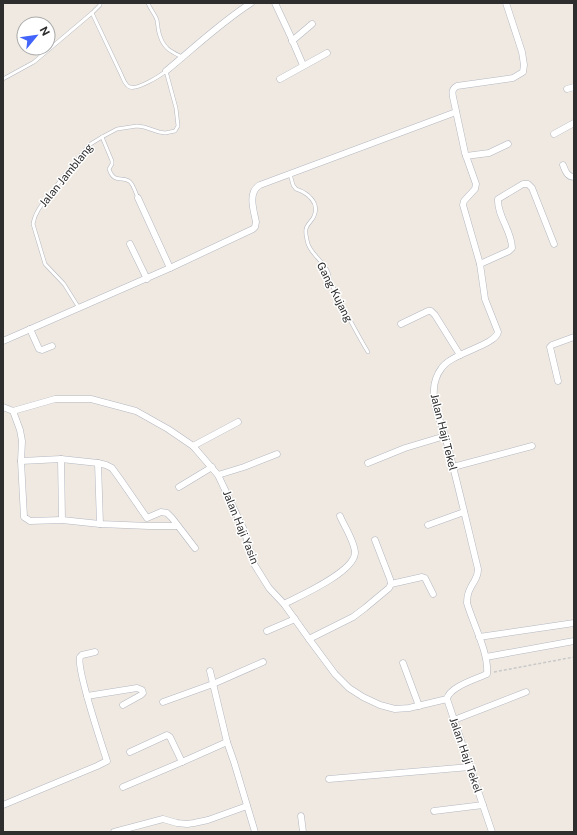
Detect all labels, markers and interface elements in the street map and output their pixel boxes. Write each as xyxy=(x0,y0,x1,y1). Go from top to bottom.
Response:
north arrow xyxy=(16,16,56,56)
text: N xyxy=(37,24,52,38)
street label: Jalan Jamblang xyxy=(37,141,95,209)
street label: Gang Kujang xyxy=(315,260,355,324)
street label: Jalan Haji Tekel xyxy=(429,392,459,472)
street label: Jalan Haji Yasin xyxy=(221,488,261,566)
street label: Jalan Haji Tekel xyxy=(447,716,485,794)

